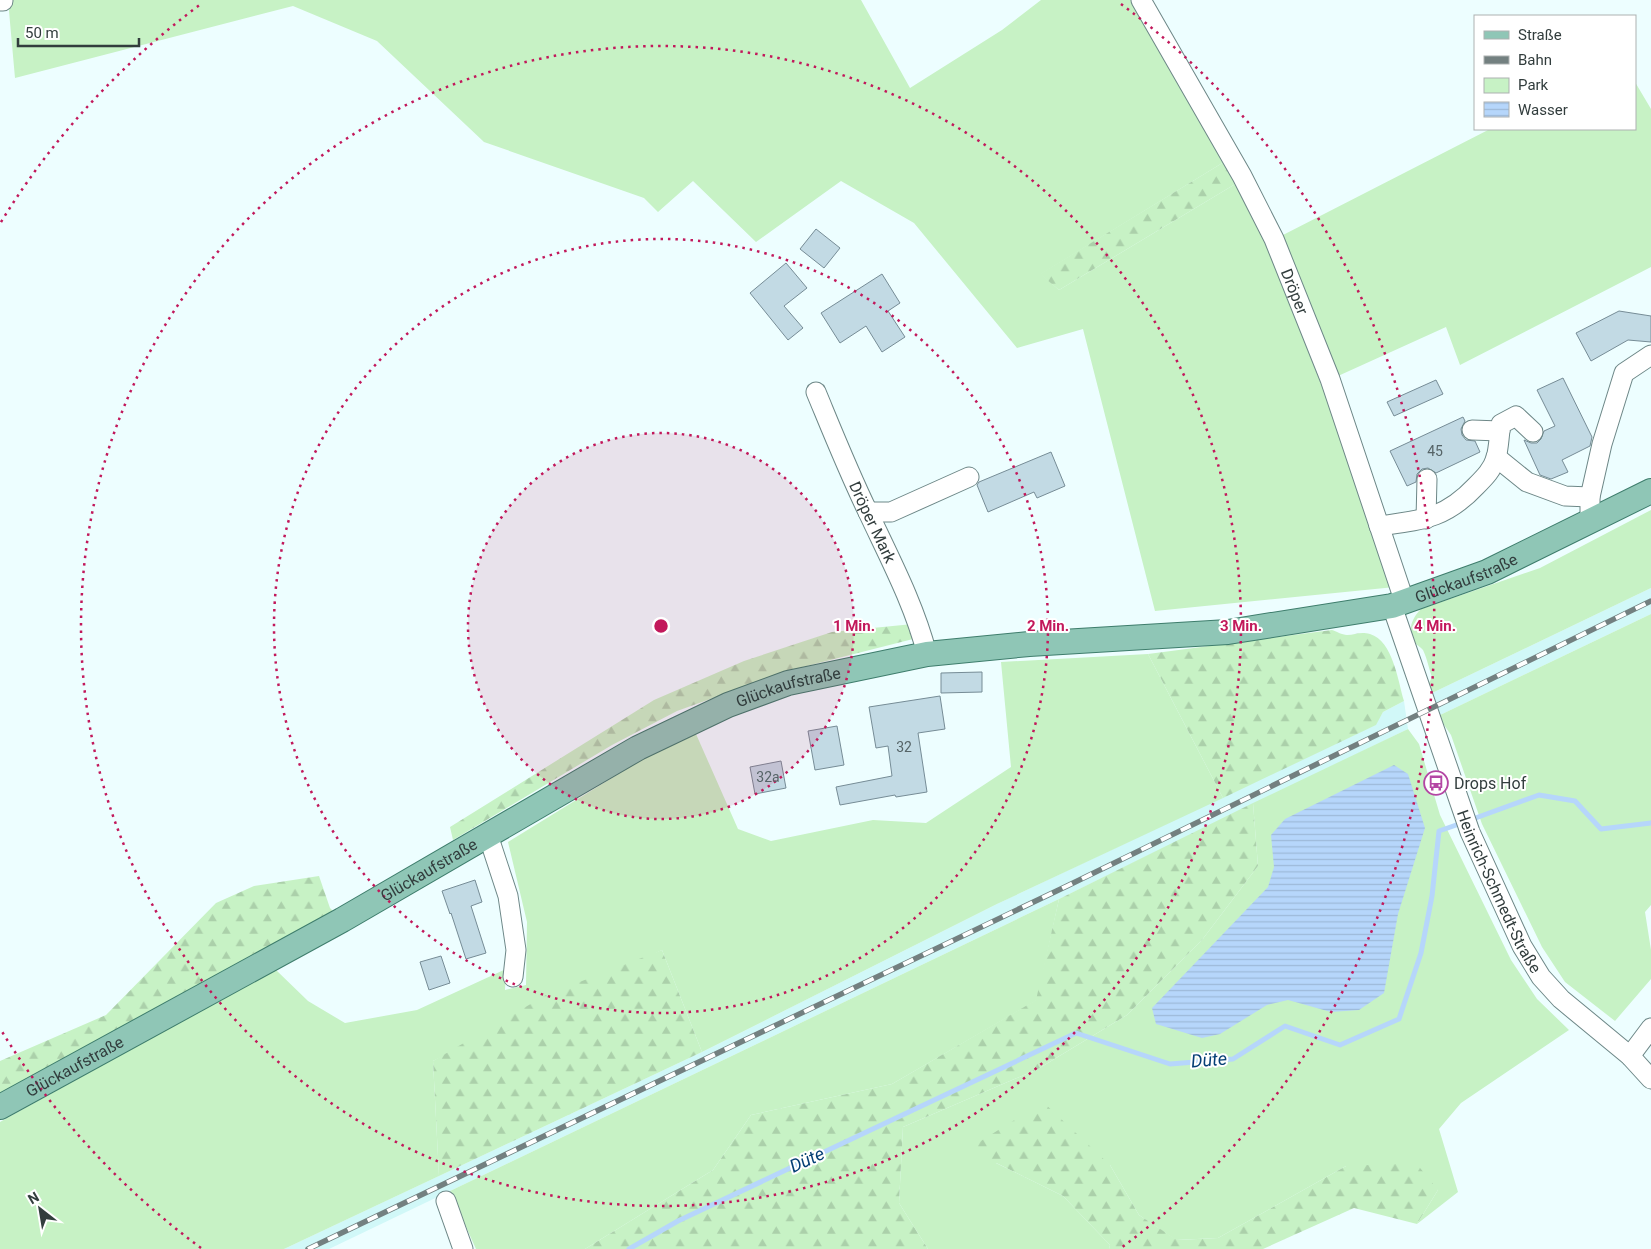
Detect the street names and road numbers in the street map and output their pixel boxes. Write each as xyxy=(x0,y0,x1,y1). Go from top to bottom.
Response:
street label: Dröper xyxy=(1277,266,1312,318)
street label: Dröper Mark xyxy=(845,479,900,567)
street label: Glückaufstraße xyxy=(1413,549,1521,607)
street label: Glückaufstraße xyxy=(733,663,842,711)
street label: Heinrich-Schmedt-Straße xyxy=(1453,807,1545,976)
street label: Glückaufstraße xyxy=(377,835,481,906)
street label: Glückaufstraße xyxy=(23,1032,127,1101)

